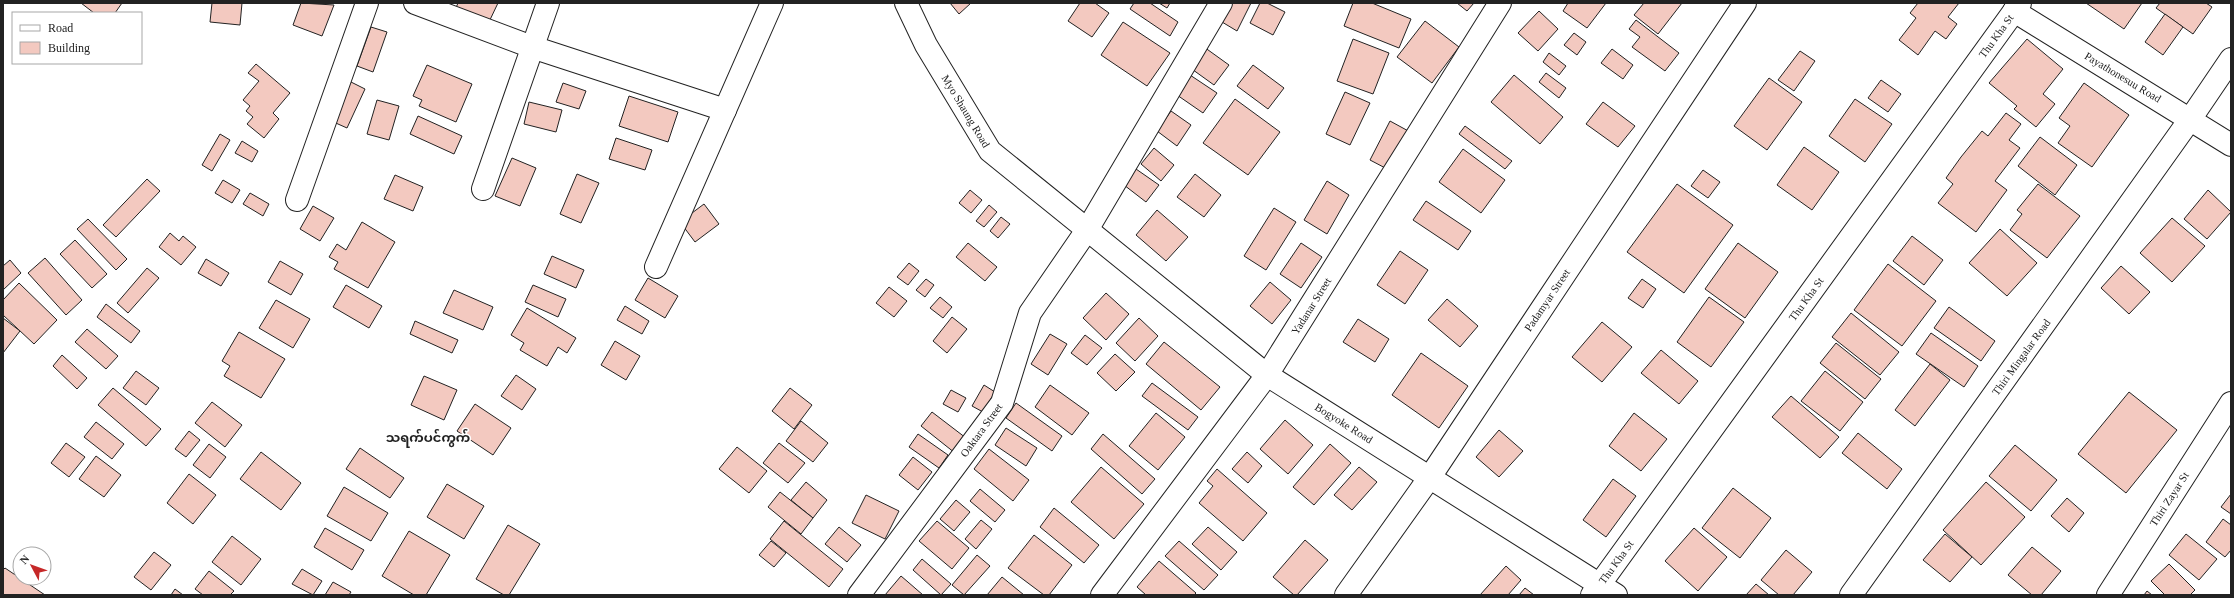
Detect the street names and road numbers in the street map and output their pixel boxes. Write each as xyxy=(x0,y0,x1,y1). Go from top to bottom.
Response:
street label: Thu Kha St xyxy=(1976,12,2016,60)
street label: Payathonesuu Road xyxy=(2083,49,2164,105)
street label: Myo Shaung Road xyxy=(940,73,993,150)
street label: Padamyar Street xyxy=(1522,267,1572,333)
street label: Yadanar Street xyxy=(1289,275,1333,337)
street label: Thu Kha St xyxy=(1786,275,1826,323)
street label: Thiri Mingalar Road xyxy=(1989,316,2053,397)
street label: Oaktara Street xyxy=(958,401,1004,459)
street label: Bogyoke Road xyxy=(1313,401,1375,446)
street label: Thiri Zayar St xyxy=(2147,470,2191,528)
street label: Thu Kha St xyxy=(1596,538,1636,586)

